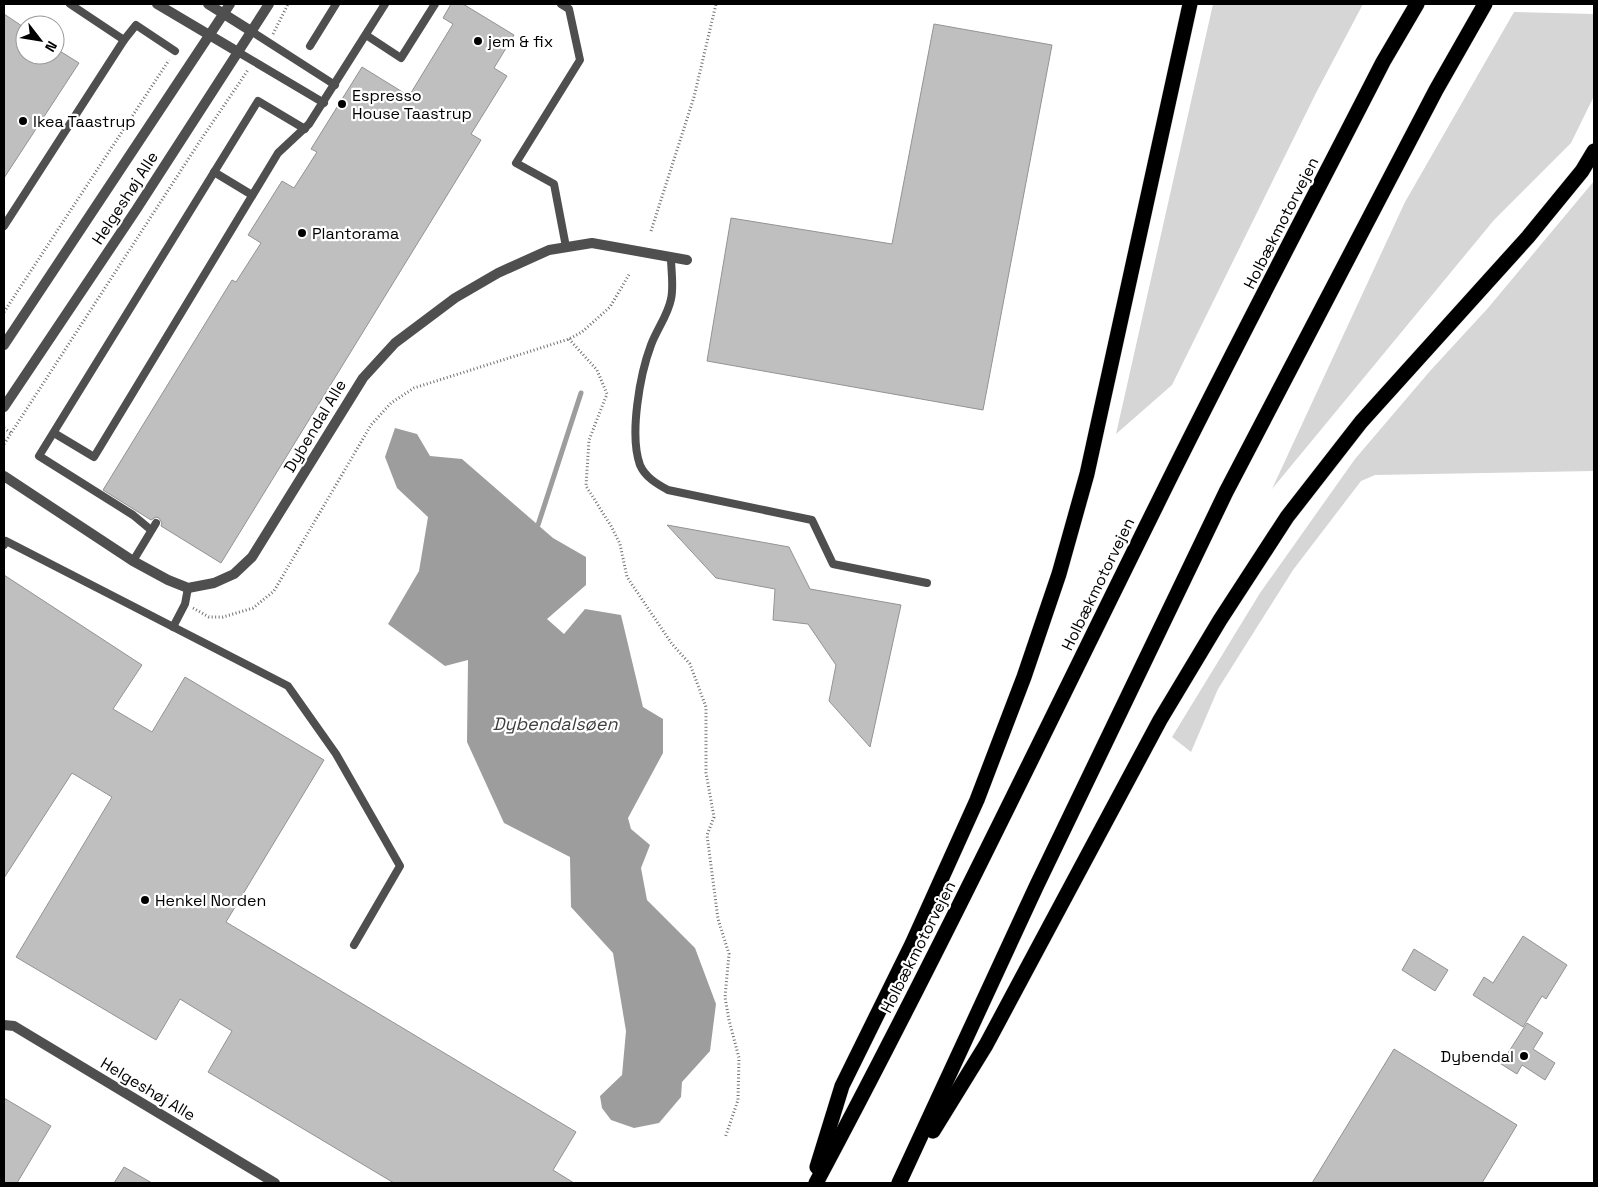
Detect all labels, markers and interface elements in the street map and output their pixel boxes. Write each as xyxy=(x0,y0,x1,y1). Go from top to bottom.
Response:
north arrow xyxy=(15,15,65,65)
place label: jem & fix xyxy=(487,31,553,52)
marker: jem & fix xyxy=(472,35,484,47)
text: N xyxy=(41,38,61,55)
place label: Espresso House Taastrup xyxy=(352,85,472,124)
marker: Espresso House Taastrup xyxy=(336,98,348,110)
place label: Ikea Taastrup xyxy=(33,111,136,132)
marker: Ikea Taastrup xyxy=(17,115,29,127)
street label: Helgeshøj Alle xyxy=(87,147,163,249)
street label: Holbækmotorvejen xyxy=(1239,153,1323,293)
place label: Plantorama xyxy=(312,223,399,244)
marker: Plantorama xyxy=(296,227,308,239)
street label: Dybendal Alle xyxy=(279,376,351,476)
street label: Holbækmotorvejen xyxy=(1057,514,1139,654)
water label: Dybendalsøen xyxy=(493,712,618,735)
street label: Holbækmotorvejen xyxy=(876,877,960,1017)
place label: Henkel Norden xyxy=(155,890,266,911)
marker: Henkel Norden xyxy=(139,894,151,906)
place label: Dybendal xyxy=(1441,1046,1514,1067)
marker: Dybendal xyxy=(1518,1050,1530,1062)
street label: Helgeshøj Alle xyxy=(97,1052,199,1126)

